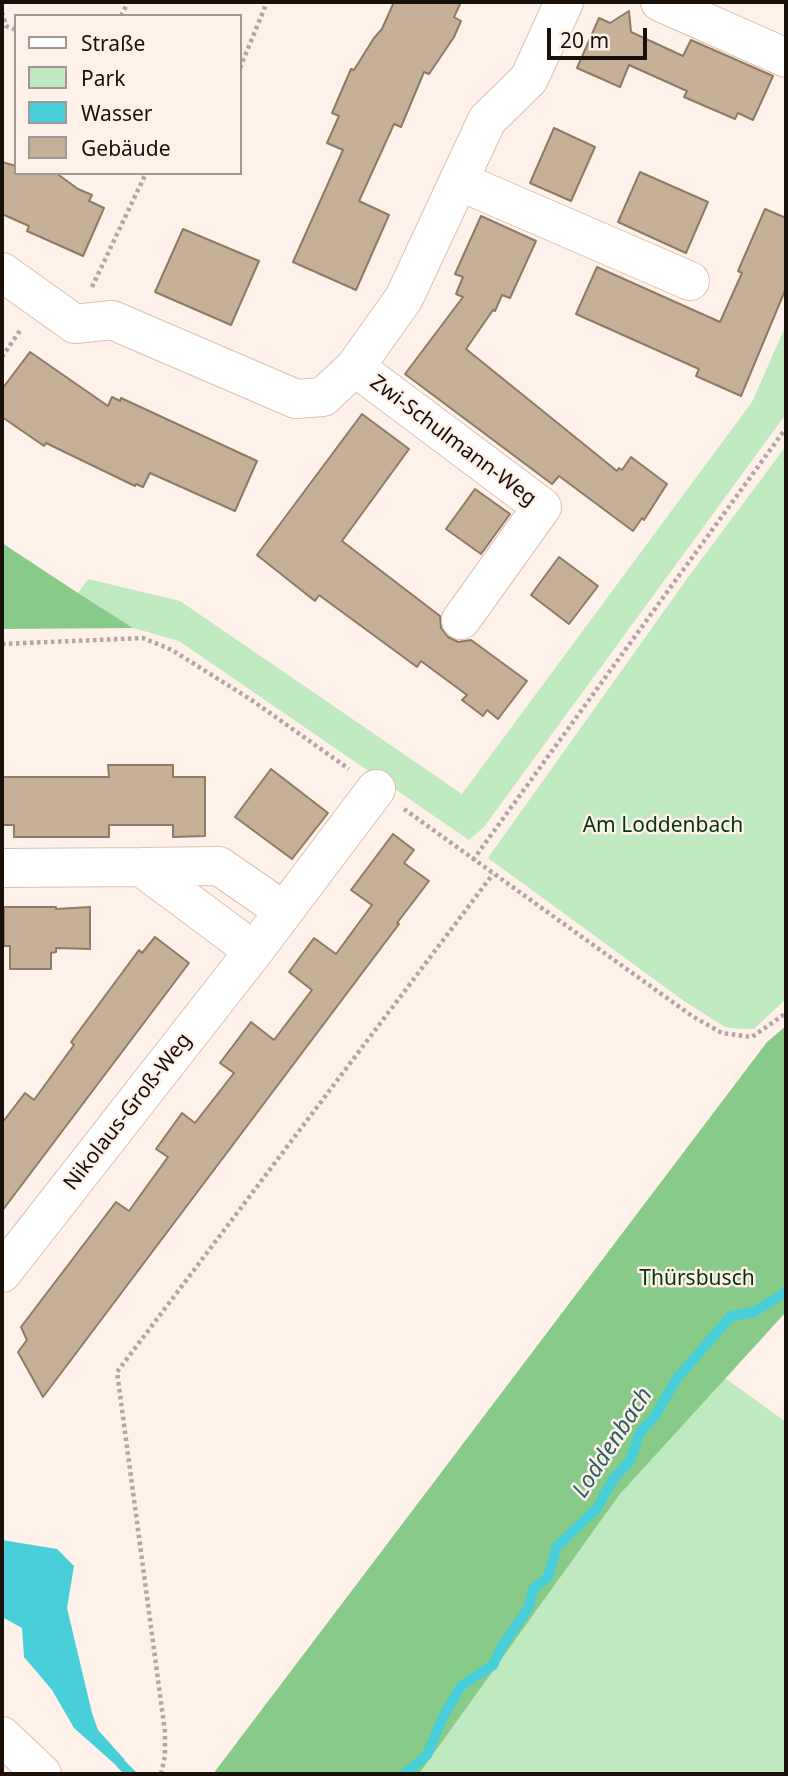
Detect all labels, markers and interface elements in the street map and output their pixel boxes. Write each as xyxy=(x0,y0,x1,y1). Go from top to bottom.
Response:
legend xyxy=(14,14,242,175)
scale bar xyxy=(550,14,650,58)
text: 20 m xyxy=(560,26,609,54)
text: Straße xyxy=(81,29,145,57)
text: Park xyxy=(81,64,125,92)
text: Wasser xyxy=(81,99,153,127)
text: Gebäude xyxy=(81,134,171,162)
street label: Zwi-Schulmann-Weg xyxy=(365,370,541,512)
park label: Am Loddenbach xyxy=(583,813,743,839)
street label: Nikolaus-Groß-Weg xyxy=(59,1028,197,1196)
park label: Thürsbusch xyxy=(639,1266,755,1292)
water label: Loddenbach xyxy=(567,1383,659,1503)

